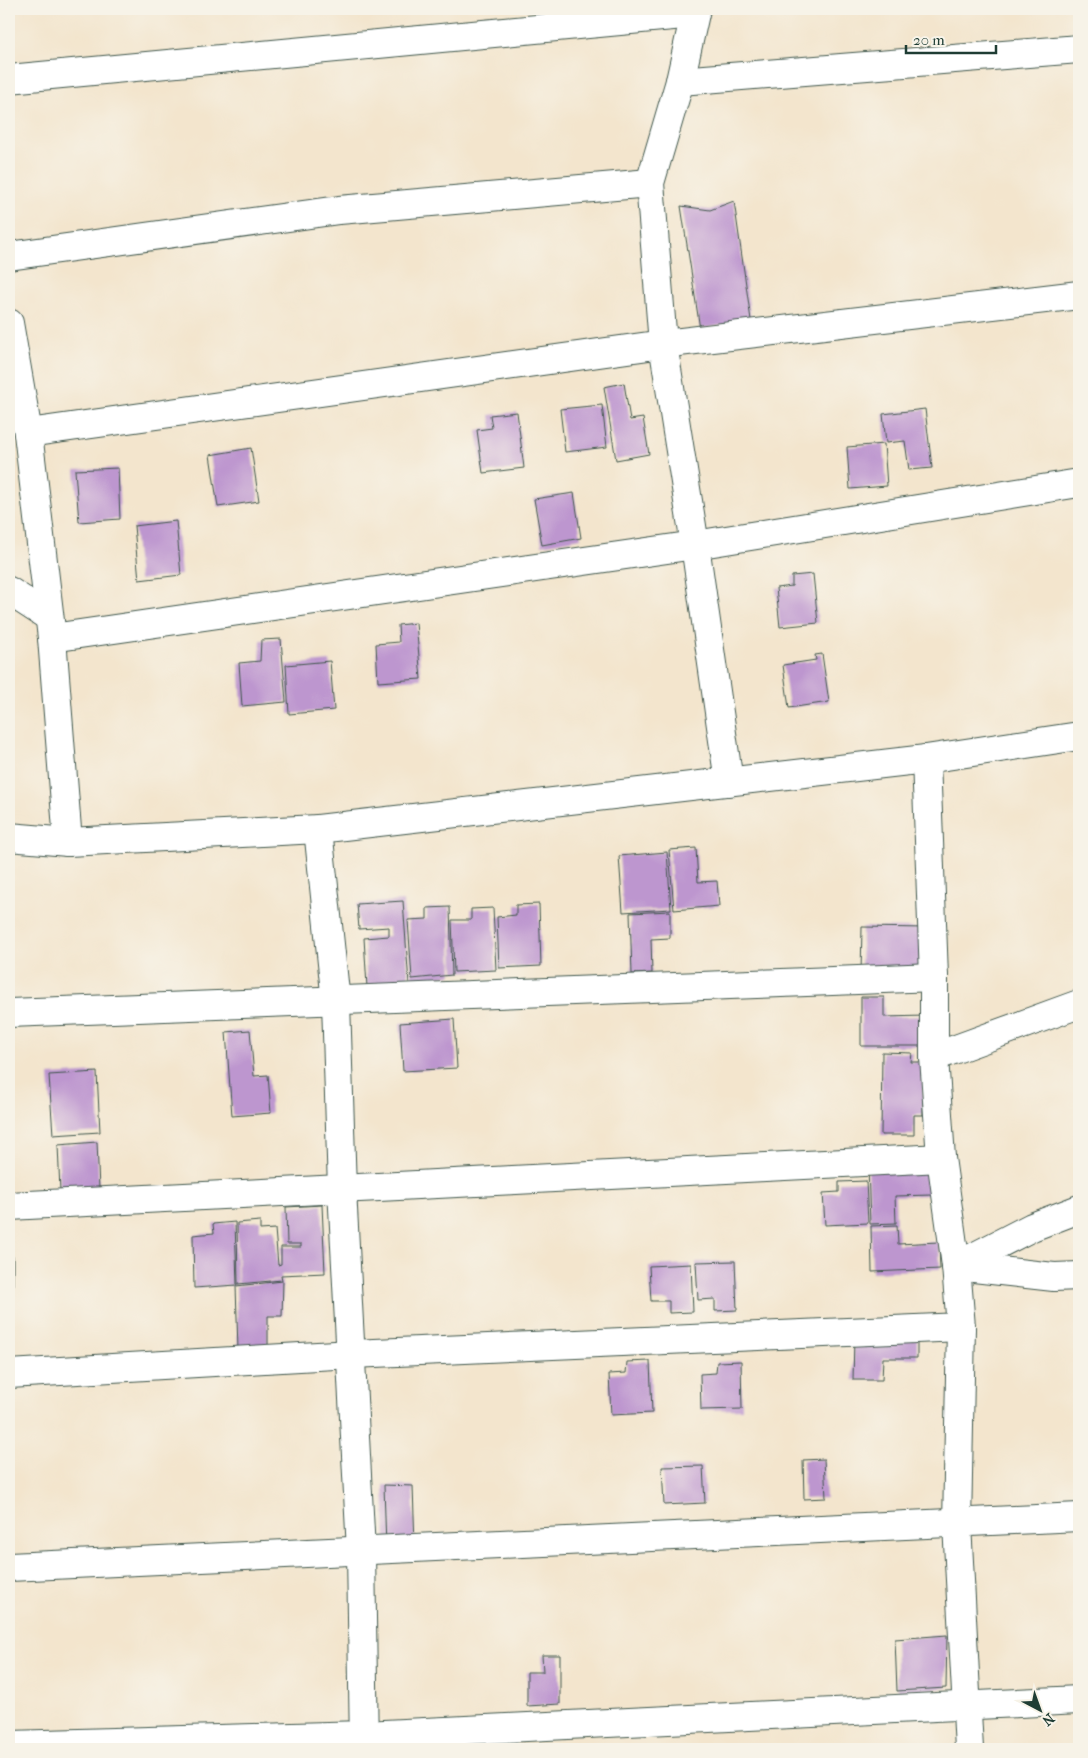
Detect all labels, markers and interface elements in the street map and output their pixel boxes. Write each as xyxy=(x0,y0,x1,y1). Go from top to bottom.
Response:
scale bar xyxy=(906,22,996,54)
text: 20 m xyxy=(913,31,945,49)
north arrow xyxy=(1016,1686,1066,1736)
text: N xyxy=(1038,1710,1058,1730)

